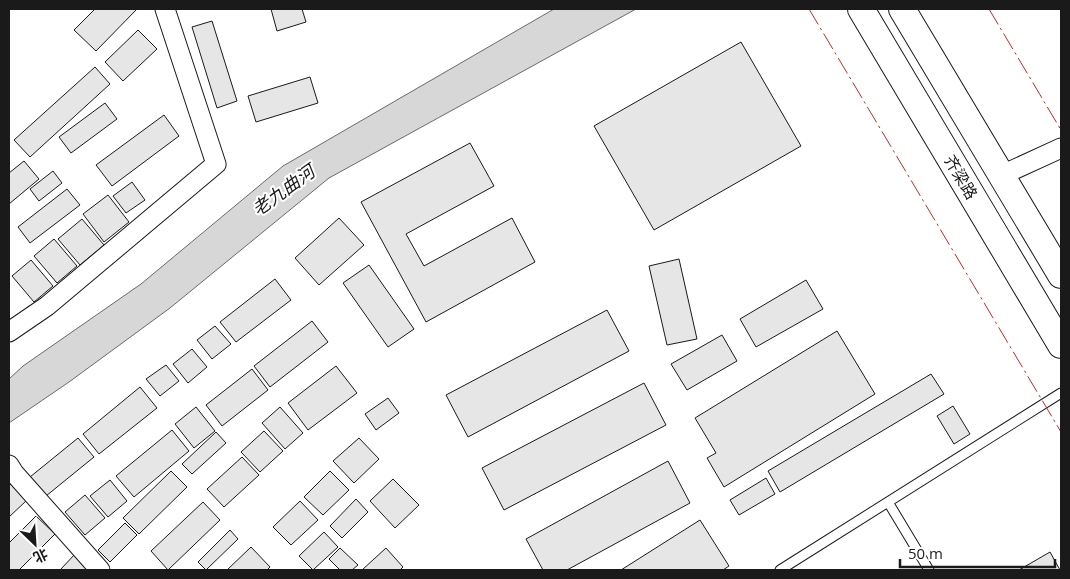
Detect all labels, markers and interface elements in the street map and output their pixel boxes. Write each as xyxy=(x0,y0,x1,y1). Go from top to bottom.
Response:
street label: 齐梁路 xyxy=(939,151,983,203)
water label: 老九曲河 xyxy=(247,157,322,221)
north arrow xyxy=(10,519,60,569)
scale bar xyxy=(900,536,1055,568)
text: 50 m xyxy=(908,543,943,563)
text: 北 xyxy=(30,545,51,568)

